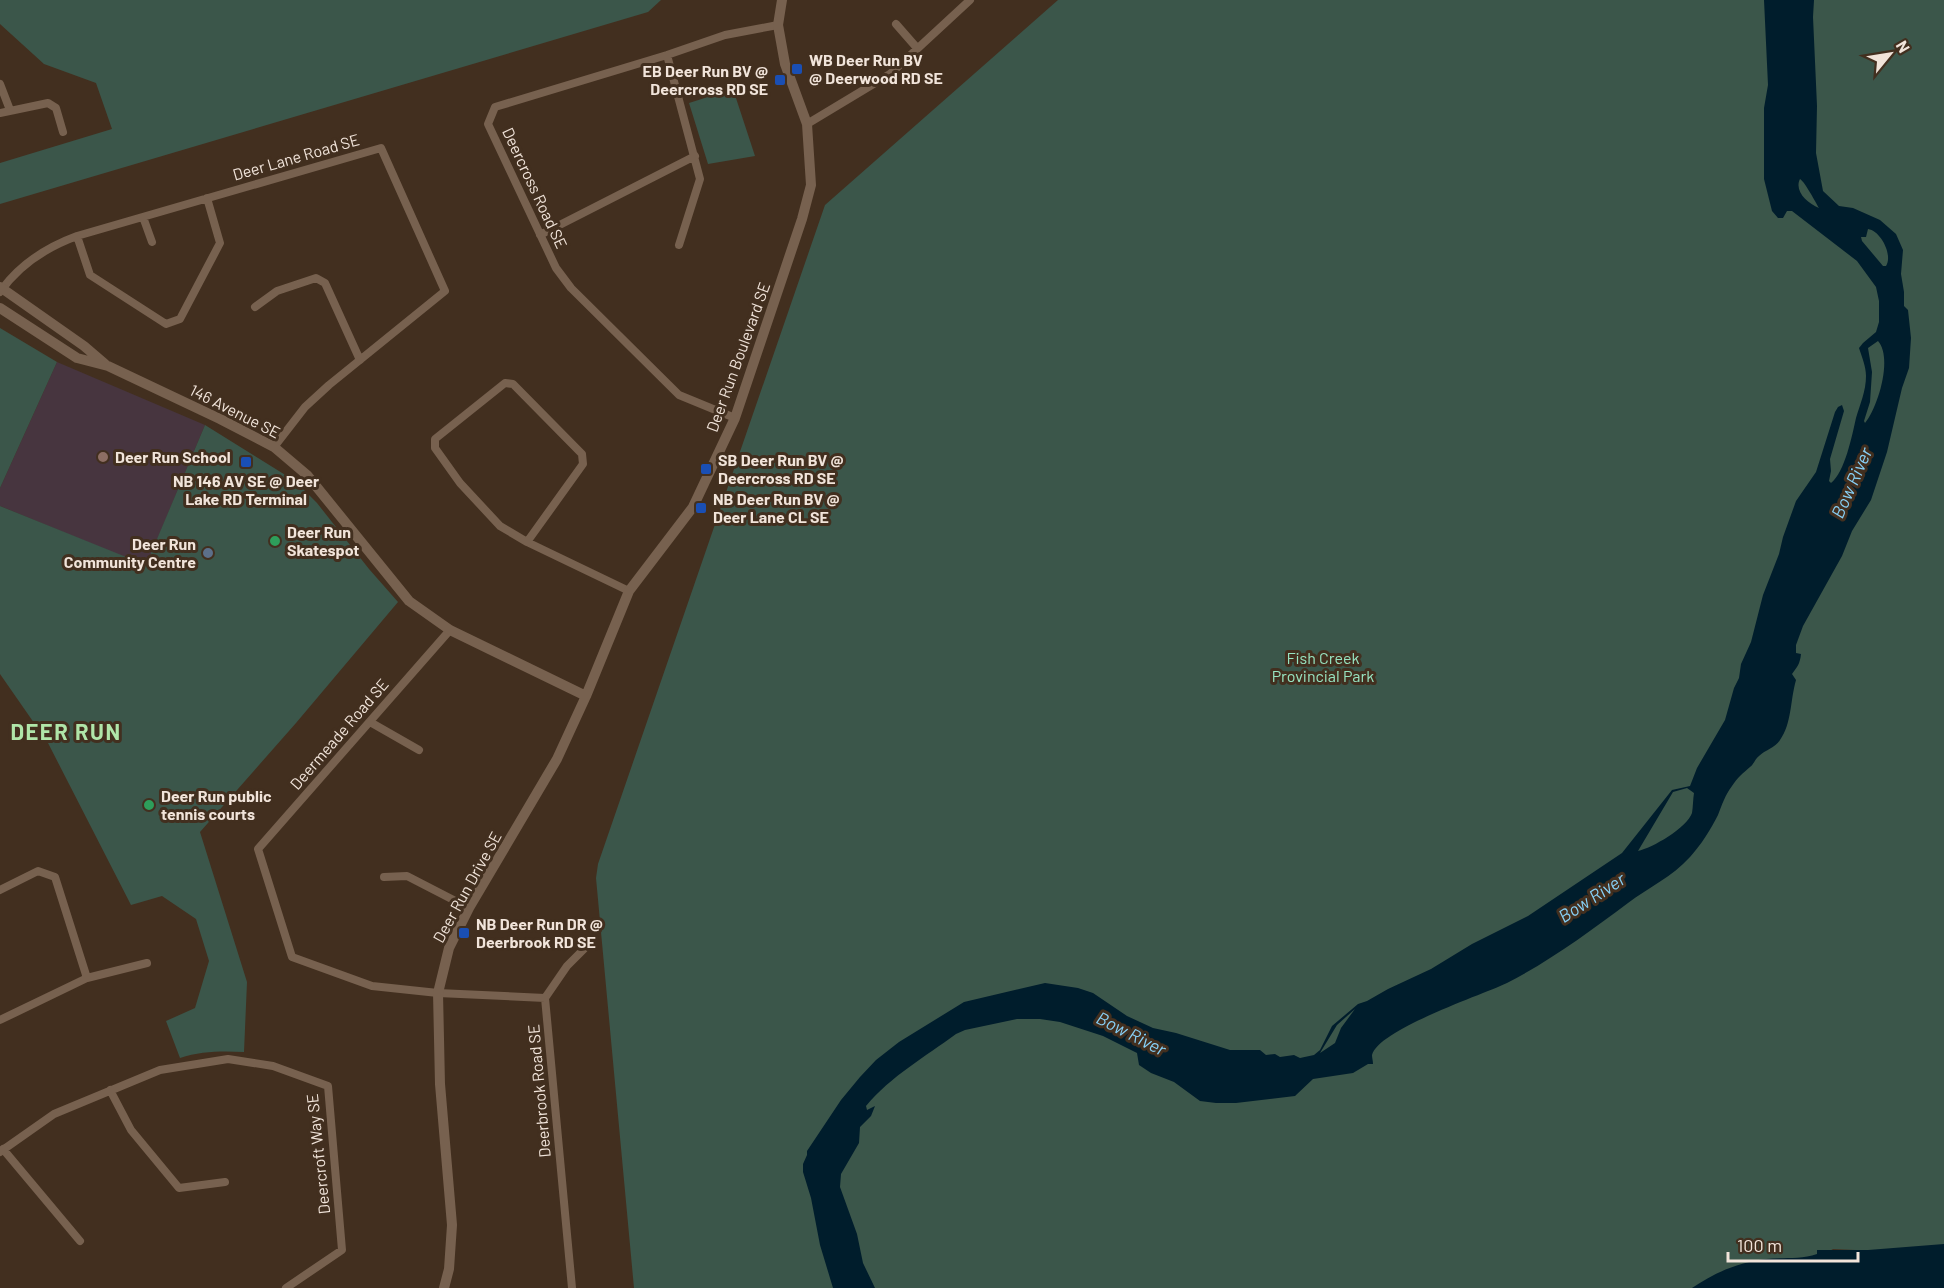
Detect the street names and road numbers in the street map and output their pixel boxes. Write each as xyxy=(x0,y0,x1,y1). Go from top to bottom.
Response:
street label: Deercross Road SE xyxy=(499,124,572,251)
street label: Deer Lane Road SE xyxy=(230,129,361,184)
street label: Deer Run Boulevard SE xyxy=(702,279,773,434)
street label: 146 Avenue SE xyxy=(187,380,284,441)
street label: Deermeade Road SE xyxy=(285,674,392,793)
street label: Deer Run Drive SE xyxy=(428,828,505,946)
street label: Deerbrook Road SE xyxy=(523,1024,554,1158)
street label: Deercroft Way SE xyxy=(302,1093,333,1215)

